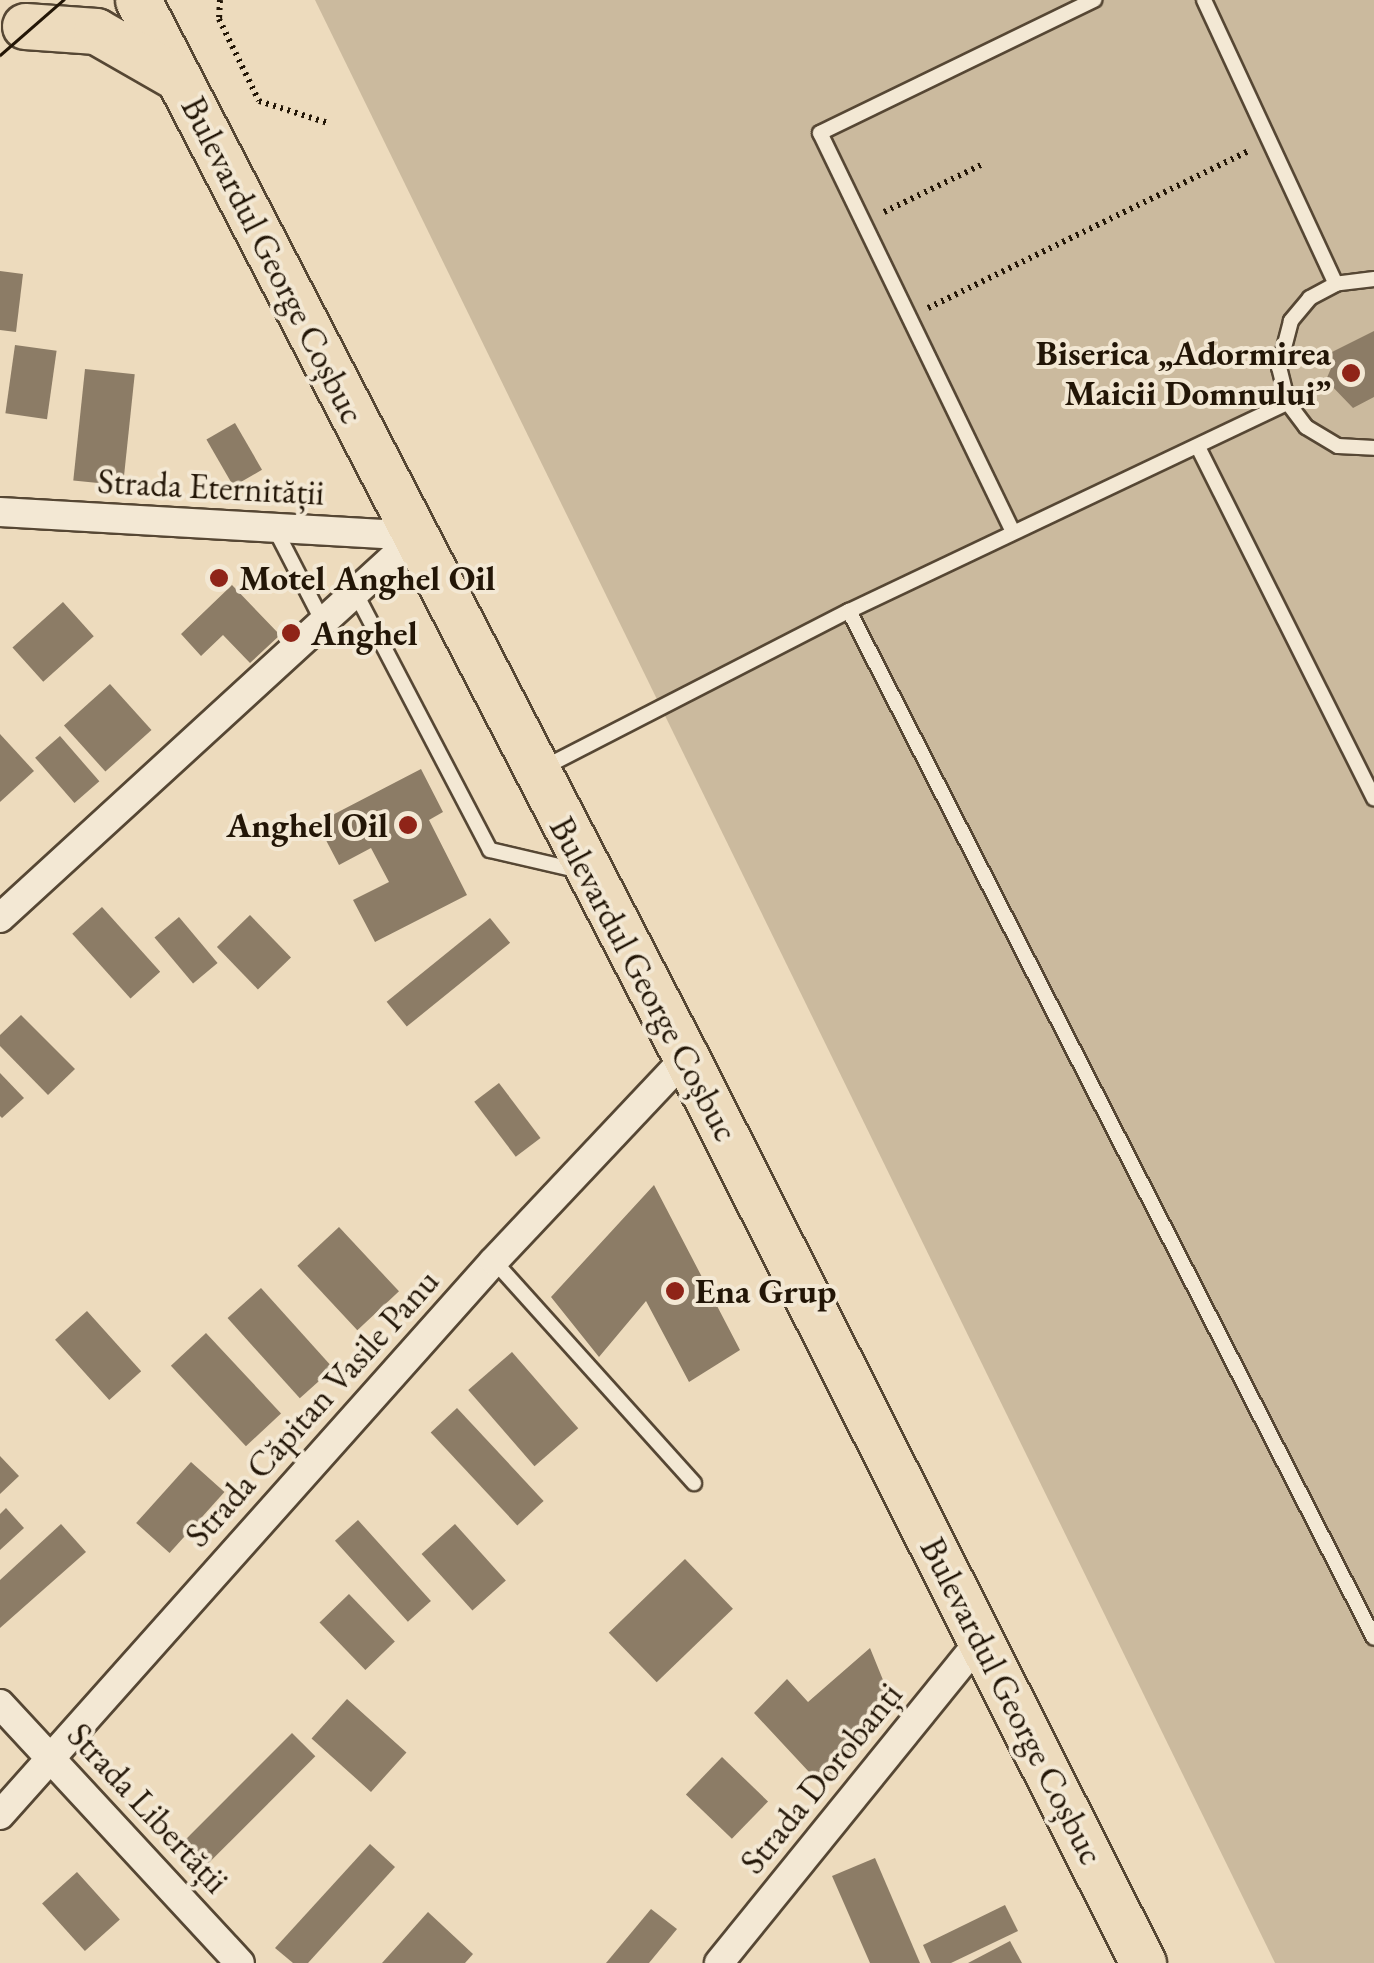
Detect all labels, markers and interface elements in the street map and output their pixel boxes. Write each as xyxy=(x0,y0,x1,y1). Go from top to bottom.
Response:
street label: Bulevardul George Coșbuc xyxy=(172,90,374,430)
place label: Biserica „Adormirea Maicii Domnului” xyxy=(1036,332,1331,414)
marker: Biserica „Adormirea Maicii Domnului” xyxy=(1340,362,1362,384)
street label: Strada Eternității xyxy=(96,460,326,514)
place label: Motel Anghel Oil xyxy=(239,557,496,599)
marker: Motel Anghel Oil xyxy=(208,567,230,589)
place label: Anghel xyxy=(311,612,418,654)
marker: Anghel xyxy=(280,622,302,644)
place label: Anghel Oil xyxy=(226,804,388,846)
street label: Bulevardul George Coșbuc xyxy=(541,810,747,1148)
marker: Anghel Oil xyxy=(397,814,419,836)
street label: Strada Căpitan Vasile Panu xyxy=(176,1261,448,1555)
place label: Ena Grup xyxy=(695,1270,836,1312)
marker: Ena Grup xyxy=(664,1280,686,1302)
street label: Bulevardul George Coșbuc xyxy=(911,1531,1113,1871)
street label: Strada Dorobanți xyxy=(731,1674,911,1882)
street label: Strada Libertății xyxy=(59,1714,237,1902)

